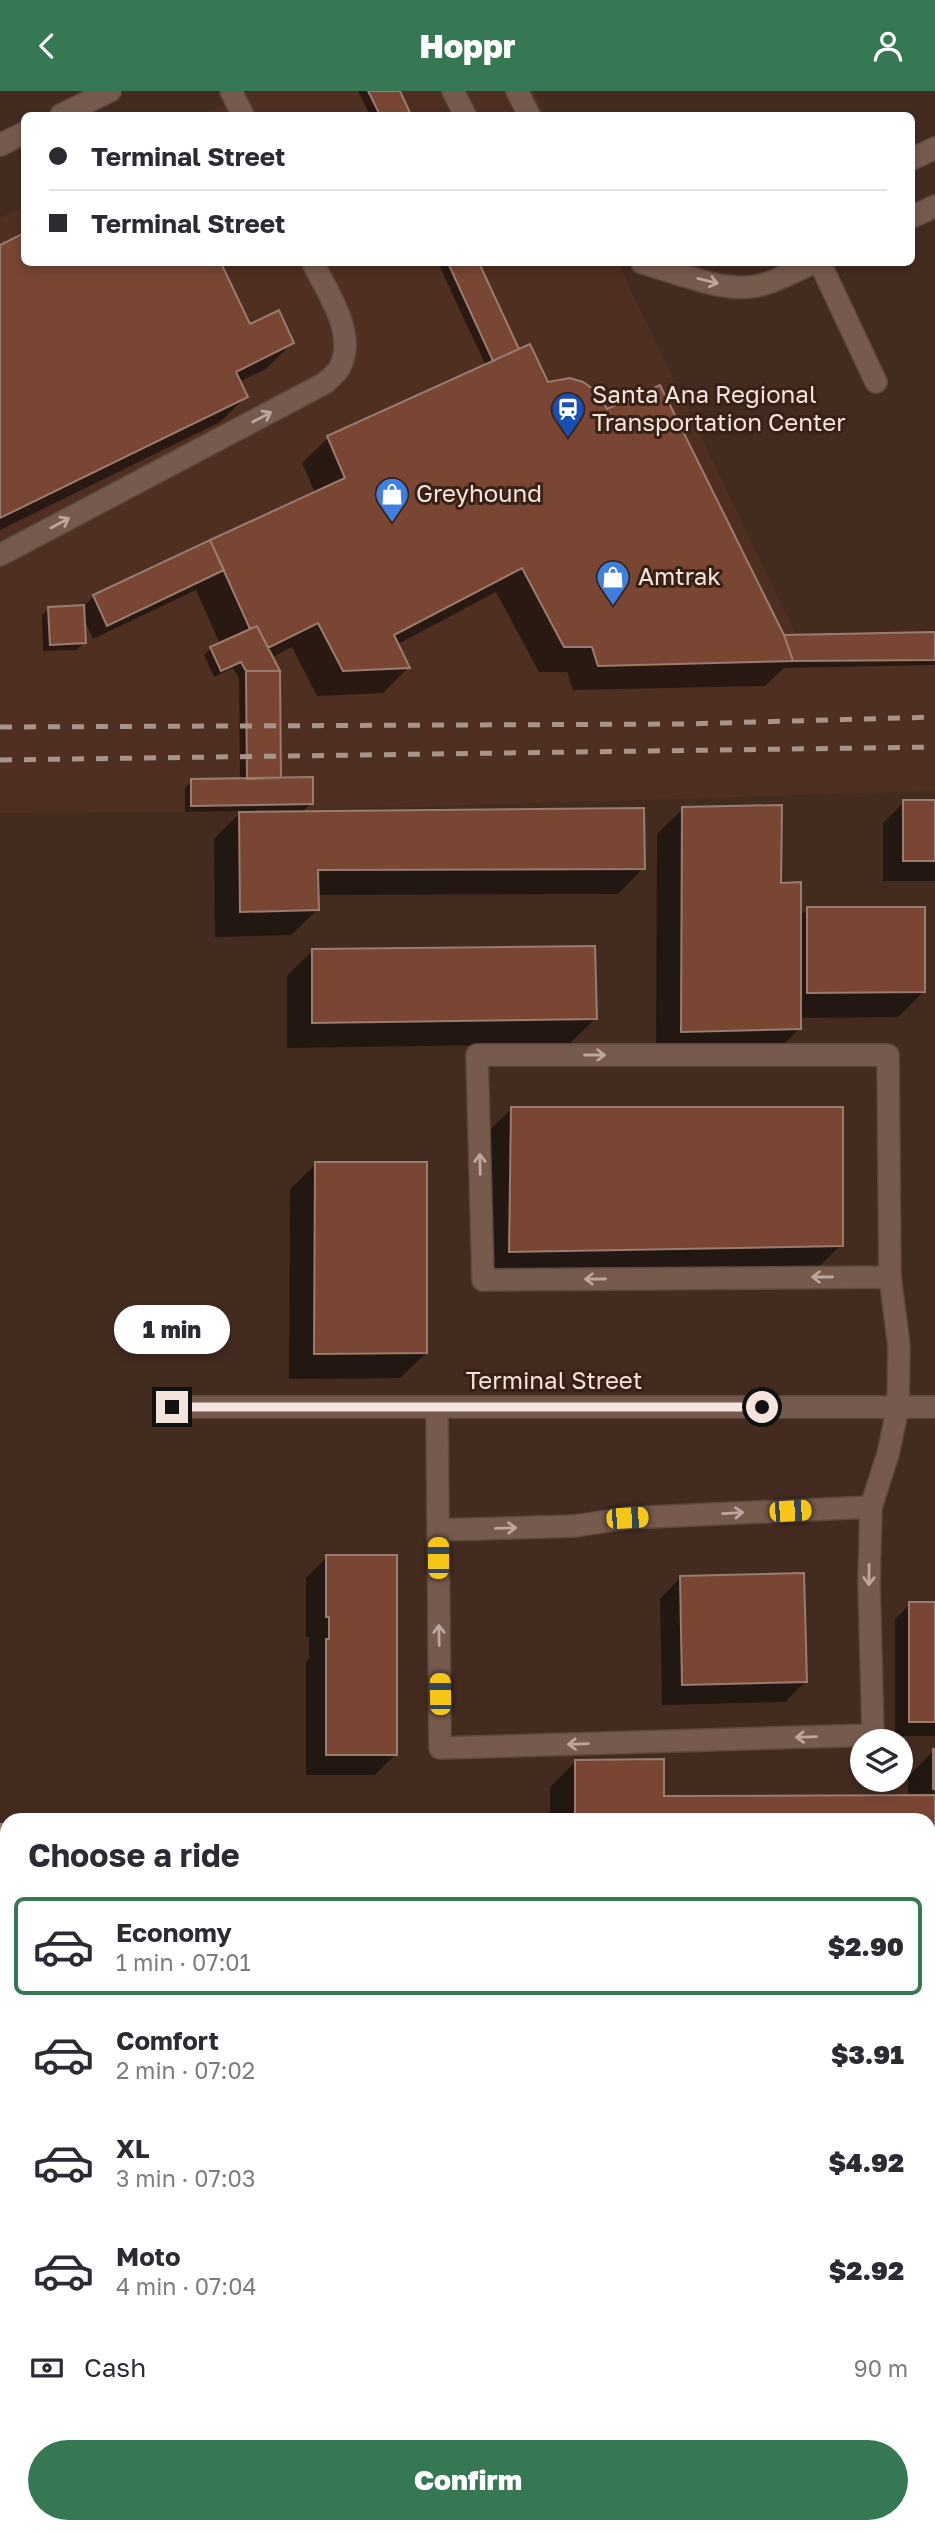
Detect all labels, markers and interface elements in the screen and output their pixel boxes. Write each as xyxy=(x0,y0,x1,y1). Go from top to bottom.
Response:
icon: back xyxy=(28,27,66,65)
text: Hoppr xyxy=(419,27,516,65)
icon: person xyxy=(869,27,907,65)
text: Terminal Street xyxy=(91,141,285,172)
text: Terminal Street xyxy=(91,208,285,239)
one-way arrow xyxy=(696,275,719,288)
place label: Santa Ana Regional Transportation Center xyxy=(592,379,846,436)
station icon: Santa Ana Regional Transportation Center xyxy=(549,390,587,439)
one-way arrow xyxy=(251,410,271,424)
shop icon: Greyhound xyxy=(373,475,411,524)
place label: Greyhound xyxy=(416,478,542,507)
one-way arrow xyxy=(50,516,70,530)
shop icon: Amtrak xyxy=(594,558,632,607)
place label: Amtrak xyxy=(638,561,721,590)
one-way arrow xyxy=(583,1048,606,1062)
one-way arrow xyxy=(473,1153,487,1176)
one-way arrow xyxy=(811,1270,834,1284)
one-way arrow xyxy=(583,1272,606,1286)
callout: 1 min xyxy=(114,1305,230,1355)
text: 1 min xyxy=(143,1315,201,1343)
street label: Terminal Street xyxy=(466,1365,642,1394)
route end xyxy=(156,1391,188,1423)
route start xyxy=(746,1391,778,1423)
car xyxy=(769,1499,812,1523)
car xyxy=(606,1506,649,1530)
one-way arrow xyxy=(721,1507,744,1520)
one-way arrow xyxy=(494,1522,517,1535)
car xyxy=(428,1537,449,1579)
one-way arrow xyxy=(862,1563,876,1586)
one-way arrow xyxy=(432,1623,446,1646)
car xyxy=(430,1673,451,1715)
map controls xyxy=(850,1729,913,1792)
button: layers xyxy=(850,1729,913,1792)
one-way arrow xyxy=(794,1731,817,1744)
one-way arrow xyxy=(567,1738,590,1751)
text: Choose a ride xyxy=(28,1836,240,1874)
icon: car xyxy=(32,1915,95,1978)
text: Economy xyxy=(116,1917,232,1948)
text: $2.90 xyxy=(828,1931,904,1962)
text: 1 min · 07:01 xyxy=(116,1948,251,1976)
icon: car xyxy=(32,2023,95,2086)
text: Comfort xyxy=(116,2025,219,2056)
text: $3.91 xyxy=(831,2039,904,2070)
text: 2 min · 07:02 xyxy=(116,2056,255,2084)
icon: car xyxy=(32,2131,95,2194)
text: XL xyxy=(116,2133,150,2164)
text: $4.92 xyxy=(828,2147,904,2178)
text: 3 min · 07:03 xyxy=(116,2164,255,2192)
icon: car xyxy=(32,2239,95,2302)
text: Moto xyxy=(116,2241,181,2272)
text: $2.92 xyxy=(829,2255,904,2286)
text: 4 min · 07:04 xyxy=(116,2272,256,2300)
icon: cash xyxy=(28,2349,66,2387)
text: Cash xyxy=(84,2352,146,2383)
text: 90 m xyxy=(854,2354,908,2382)
button: Confirm xyxy=(28,2440,908,2520)

